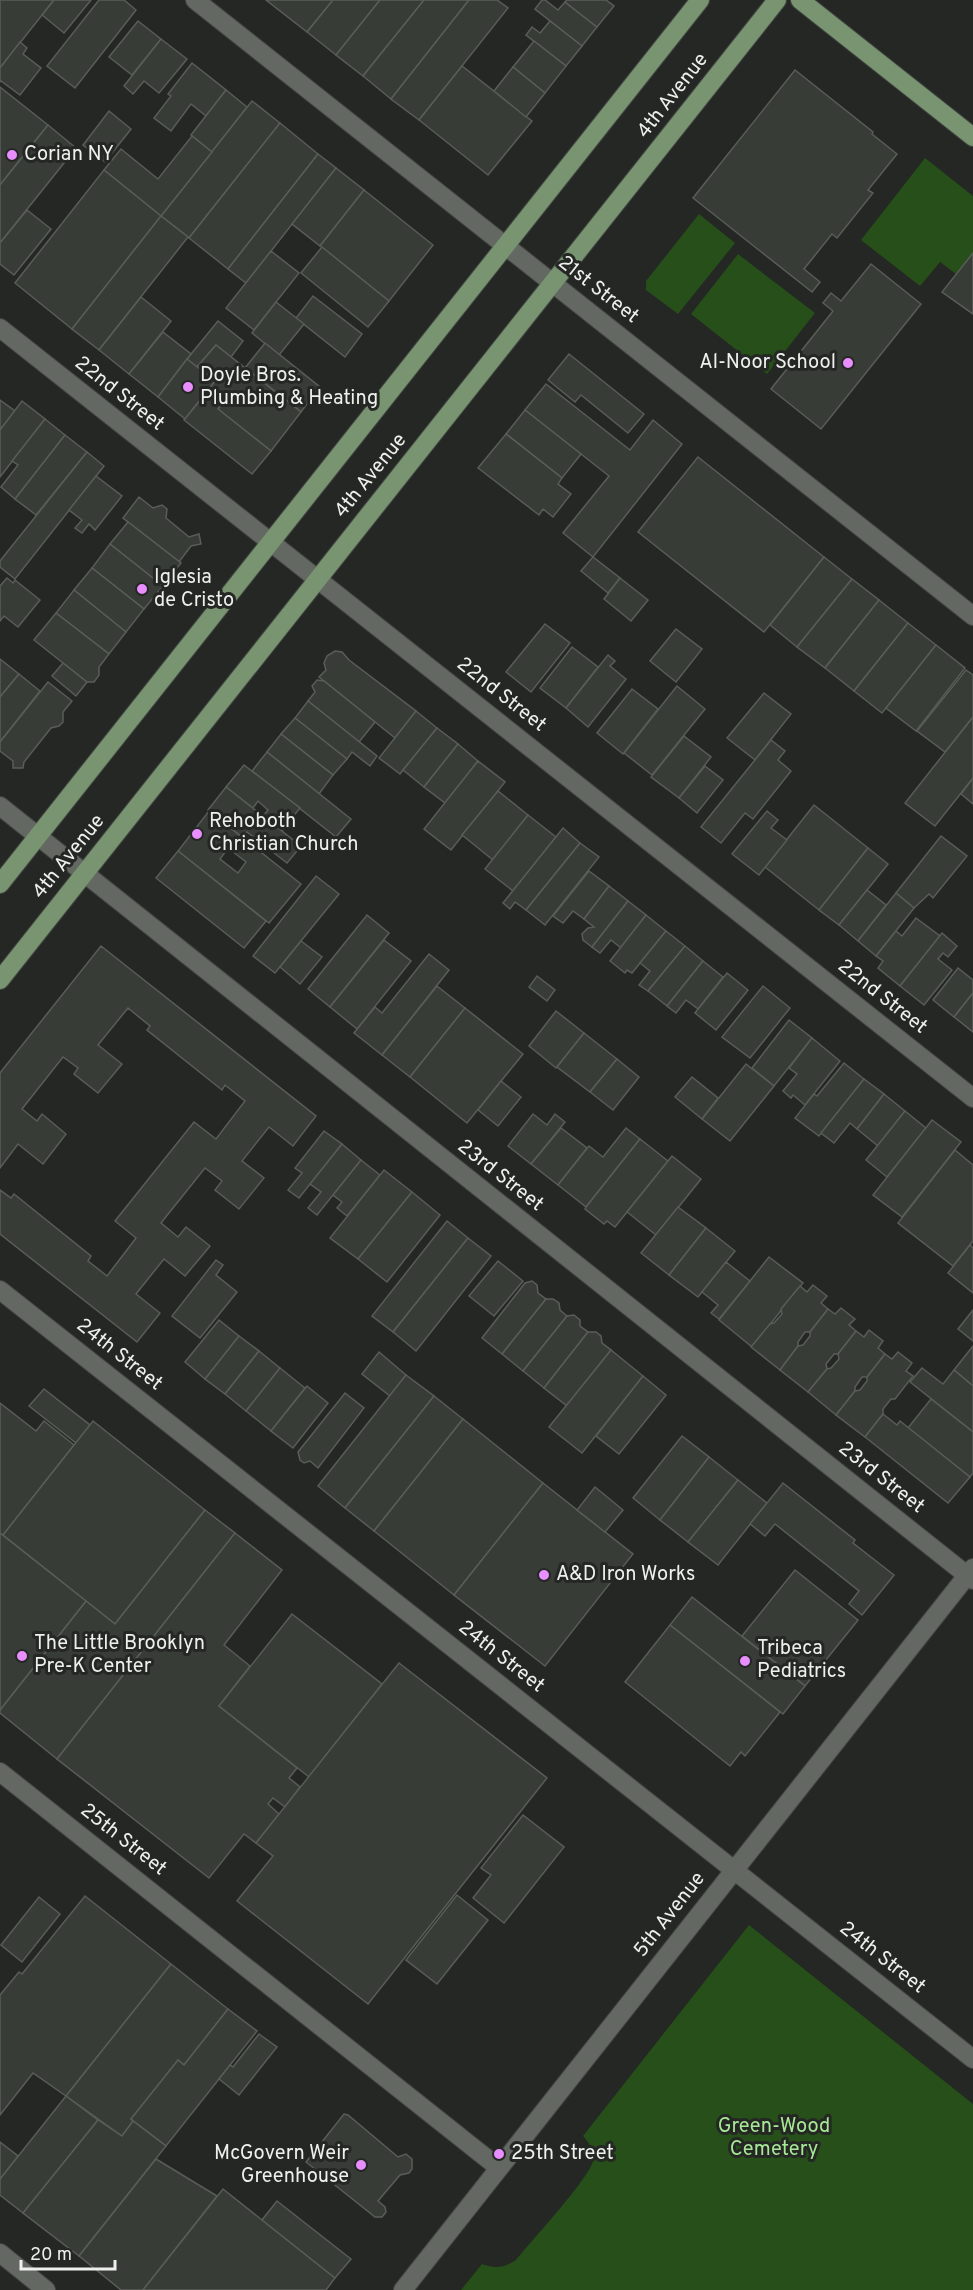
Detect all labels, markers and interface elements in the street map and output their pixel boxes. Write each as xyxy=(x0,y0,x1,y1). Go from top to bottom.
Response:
street label: 4th Avenue xyxy=(631,48,715,144)
place label: Corian NY xyxy=(24,142,114,168)
marker: Corian NY xyxy=(5,148,19,162)
street label: 21st Street xyxy=(552,250,644,330)
place label: Al-Noor School xyxy=(699,350,836,376)
street label: 22nd Street xyxy=(69,351,169,437)
marker: Al-Noor School xyxy=(841,356,855,370)
place label: Doyle Bros. Plumbing & Heating xyxy=(200,363,378,412)
marker: Doyle Bros. Plumbing & Heating xyxy=(181,380,195,394)
street label: 4th Avenue xyxy=(329,428,413,524)
place label: Iglesia de Cristo xyxy=(154,565,234,614)
marker: Iglesia de Cristo xyxy=(135,582,149,596)
street label: 22nd Street xyxy=(451,652,551,738)
street label: 4th Avenue xyxy=(27,809,111,905)
place label: Rehoboth Christian Church xyxy=(209,809,359,858)
marker: Rehoboth Christian Church xyxy=(190,827,204,841)
street label: 22nd Street xyxy=(832,954,932,1040)
street label: 23rd Street xyxy=(452,1134,548,1218)
street label: 24th Street xyxy=(71,1313,167,1397)
street label: 23rd Street xyxy=(833,1436,929,1520)
place label: A&D Iron Works xyxy=(556,1562,695,1588)
marker: A&D Iron Works xyxy=(537,1568,551,1582)
street label: 24th Street xyxy=(453,1615,549,1699)
place label: The Little Brooklyn Pre-K Center xyxy=(34,1631,205,1680)
place label: Tribeca Pediatrics xyxy=(757,1636,846,1685)
marker: The Little Brooklyn Pre-K Center xyxy=(15,1649,29,1663)
marker: Tribeca Pediatrics xyxy=(738,1654,752,1668)
street label: 25th Street xyxy=(74,1798,172,1882)
street label: 5th Avenue xyxy=(628,1867,712,1963)
street label: 24th Street xyxy=(834,1916,930,2000)
park label: Green-Wood Cemetery xyxy=(718,2114,830,2163)
place label: McGovern Weir Greenhouse xyxy=(214,2141,349,2190)
place label: 25th Street xyxy=(511,2141,614,2167)
marker: 25th Street xyxy=(492,2147,506,2161)
marker: McGovern Weir Greenhouse xyxy=(354,2158,368,2172)
scale bar xyxy=(21,2233,116,2271)
text: 20 m xyxy=(30,2244,72,2267)

